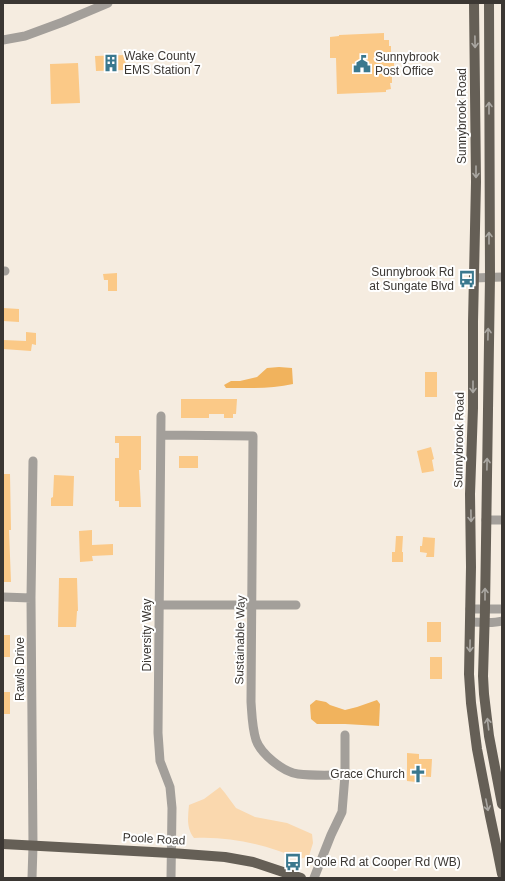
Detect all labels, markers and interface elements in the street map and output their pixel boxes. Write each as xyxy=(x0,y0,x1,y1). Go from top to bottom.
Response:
one-way arrow xyxy=(471,35,479,48)
place label: Wake County EMS Station 7 xyxy=(124,49,201,77)
place label: Sunnybrook Post Office xyxy=(375,50,440,78)
building icon: Wake County EMS Station 7 xyxy=(101,53,121,73)
public building icon: Sunnybrook Post Office xyxy=(352,54,372,74)
street label: Sunnybrook Road xyxy=(455,68,469,164)
one-way arrow xyxy=(485,102,493,115)
one-way arrow xyxy=(472,165,479,178)
one-way arrow xyxy=(485,232,493,245)
place label: Sunnybrook Rd at Sungate Blvd xyxy=(369,265,454,293)
bus stop icon: Sunnybrook Rd at Sungate Blvd xyxy=(457,269,477,289)
one-way arrow xyxy=(484,328,492,341)
one-way arrow xyxy=(469,380,477,393)
street label: Sunnybrook Road xyxy=(451,392,467,488)
one-way arrow xyxy=(483,458,491,471)
one-way arrow xyxy=(467,509,475,522)
one-way arrow xyxy=(481,588,489,601)
street label: Sustainable Way xyxy=(232,595,248,685)
street label: Diversity Way xyxy=(140,599,154,671)
street label: Rawls Drive xyxy=(13,637,27,701)
one-way arrow xyxy=(466,639,473,652)
one-way arrow xyxy=(484,718,492,731)
church icon: Grace Church xyxy=(408,764,428,784)
place label: Grace Church xyxy=(330,767,405,781)
one-way arrow xyxy=(484,798,492,811)
street label: Poole Road xyxy=(122,830,186,848)
bus stop icon: Poole Rd at Cooper Rd (WB) xyxy=(283,852,303,872)
place label: Poole Rd at Cooper Rd (WB) xyxy=(306,855,461,869)

